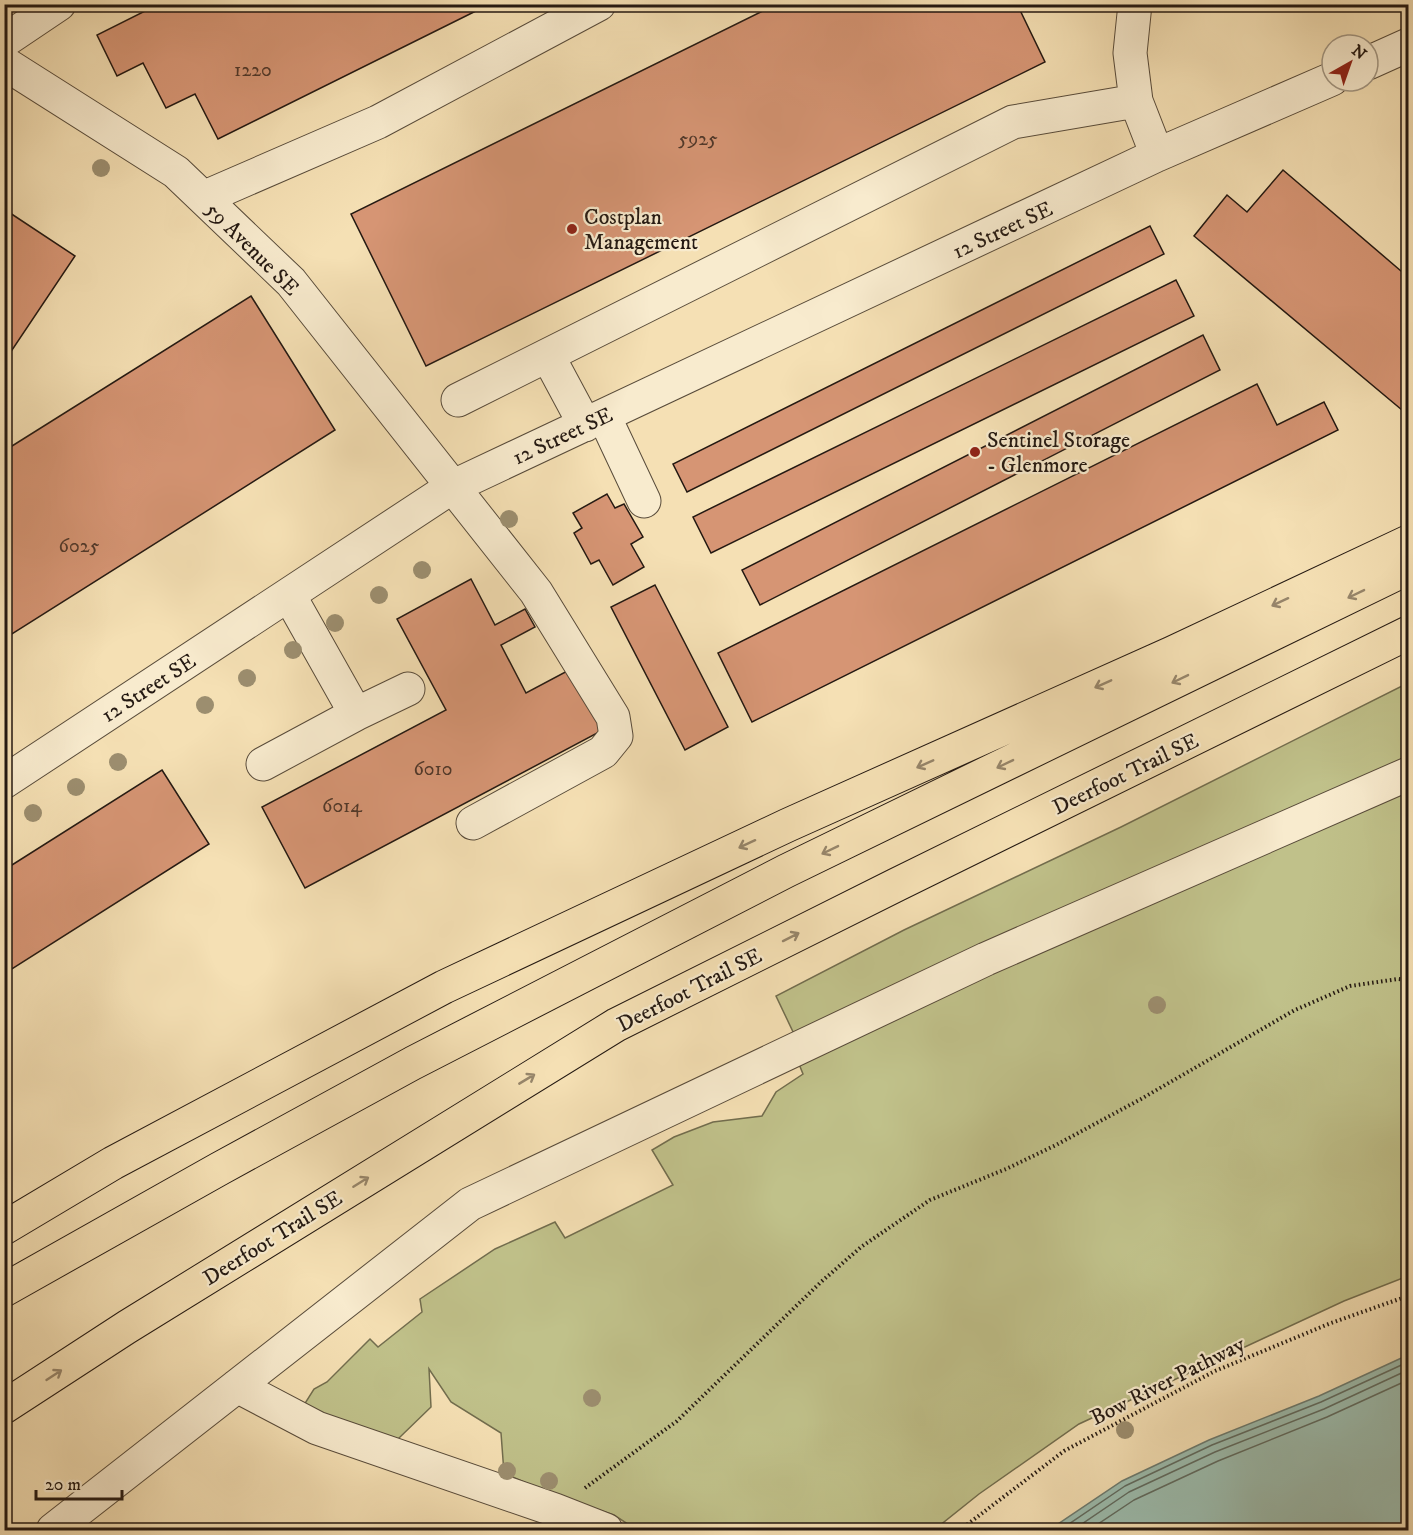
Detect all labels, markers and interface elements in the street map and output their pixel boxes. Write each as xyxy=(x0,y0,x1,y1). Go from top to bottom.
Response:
north arrow xyxy=(1320,33,1380,93)
text: N xyxy=(1348,40,1370,64)
house number: 1220 xyxy=(234,58,272,83)
house number: 5925 xyxy=(678,127,718,152)
street label: 12 Street SE xyxy=(948,195,1057,265)
street label: 59 Avenue SE xyxy=(199,196,305,302)
place label: Costplan Management xyxy=(584,204,698,256)
marker: Costplan Management xyxy=(565,222,579,236)
street label: 12 Street SE xyxy=(508,401,617,471)
place label: Sentinel Storage - Glenmore xyxy=(987,427,1130,479)
marker: Sentinel Storage - Glenmore xyxy=(968,445,982,459)
house number: 6025 xyxy=(59,534,99,559)
one-way arrow xyxy=(1347,588,1365,600)
one-way arrow xyxy=(1271,597,1289,609)
street label: 12 Street SE xyxy=(96,648,201,729)
one-way arrow xyxy=(1172,674,1190,685)
one-way arrow xyxy=(1094,679,1112,691)
street label: Deerfoot Trail SE xyxy=(1048,727,1203,821)
house number: 6010 xyxy=(413,757,453,782)
one-way arrow xyxy=(916,759,934,770)
one-way arrow xyxy=(997,759,1015,771)
house number: 6014 xyxy=(322,794,362,819)
one-way arrow xyxy=(738,839,756,851)
one-way arrow xyxy=(821,844,839,856)
one-way arrow xyxy=(781,931,799,942)
street label: Deerfoot Trail SE xyxy=(613,942,767,1038)
one-way arrow xyxy=(518,1073,535,1085)
one-way arrow xyxy=(352,1175,369,1187)
street label: Deerfoot Trail SE xyxy=(198,1185,347,1292)
street label: Bow River Pathway xyxy=(1086,1331,1250,1432)
one-way arrow xyxy=(45,1369,61,1381)
scale bar xyxy=(36,1463,122,1501)
text: 20 m xyxy=(45,1474,81,1496)

